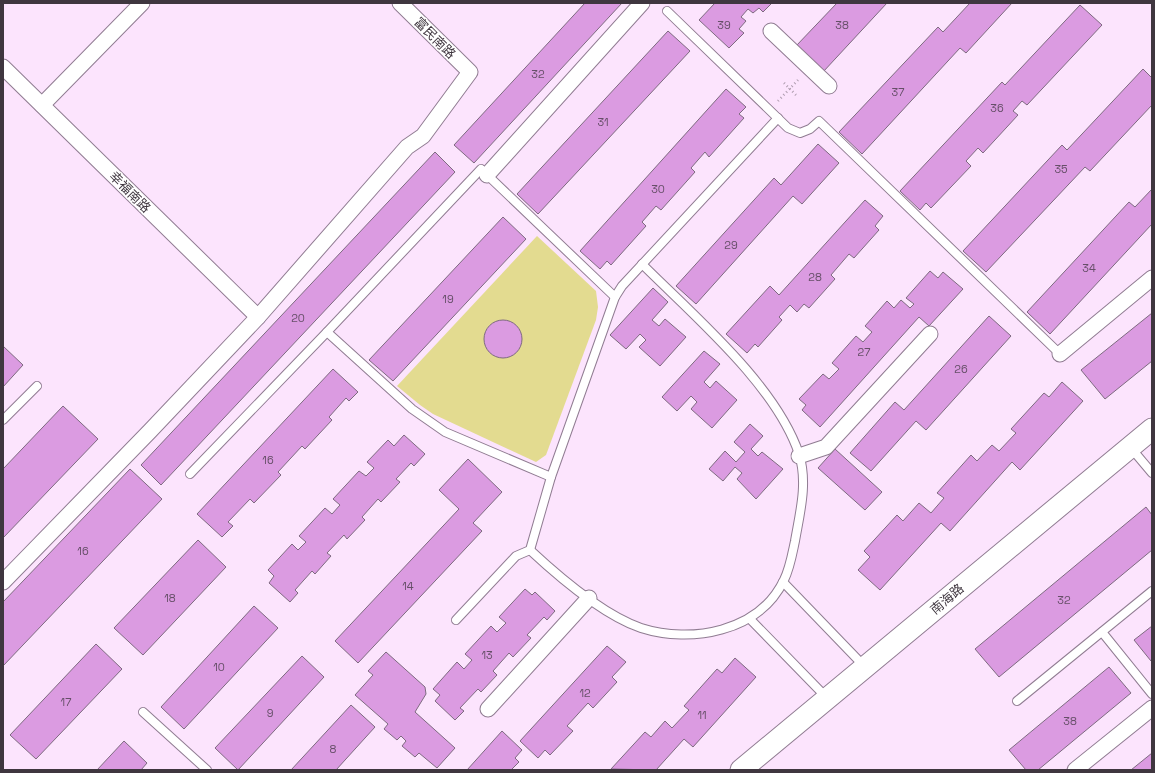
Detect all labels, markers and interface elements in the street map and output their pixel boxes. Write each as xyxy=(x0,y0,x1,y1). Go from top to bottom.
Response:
street label: 富民南路 xyxy=(411,14,459,62)
house number: 39 xyxy=(717,18,731,32)
house number: 38 xyxy=(835,18,849,32)
house number: 32 xyxy=(531,67,545,81)
house number: 37 xyxy=(892,85,904,99)
house number: 36 xyxy=(990,101,1004,115)
house number: 31 xyxy=(597,115,609,129)
house number: 35 xyxy=(1054,162,1068,176)
street label: 幸福南路 xyxy=(106,168,154,216)
house number: 30 xyxy=(651,182,665,196)
house number: 29 xyxy=(724,238,738,252)
house number: 34 xyxy=(1082,261,1096,275)
house number: 28 xyxy=(808,270,822,284)
house number: 19 xyxy=(442,292,454,306)
house number: 20 xyxy=(291,311,305,325)
house number: 27 xyxy=(858,345,870,359)
house number: 26 xyxy=(954,362,968,376)
house number: 16 xyxy=(262,453,274,467)
house number: 16 xyxy=(77,544,89,558)
house number: 14 xyxy=(402,579,414,593)
street label: 南海路 xyxy=(927,580,967,618)
house number: 18 xyxy=(164,591,176,605)
house number: 32 xyxy=(1057,593,1071,607)
house number: 13 xyxy=(481,648,493,662)
house number: 10 xyxy=(213,660,225,674)
house number: 12 xyxy=(579,686,591,700)
house number: 17 xyxy=(61,695,71,709)
house number: 9 xyxy=(267,706,274,720)
house number: 11 xyxy=(697,708,707,722)
house number: 38 xyxy=(1063,714,1077,728)
house number: 8 xyxy=(330,742,337,756)

